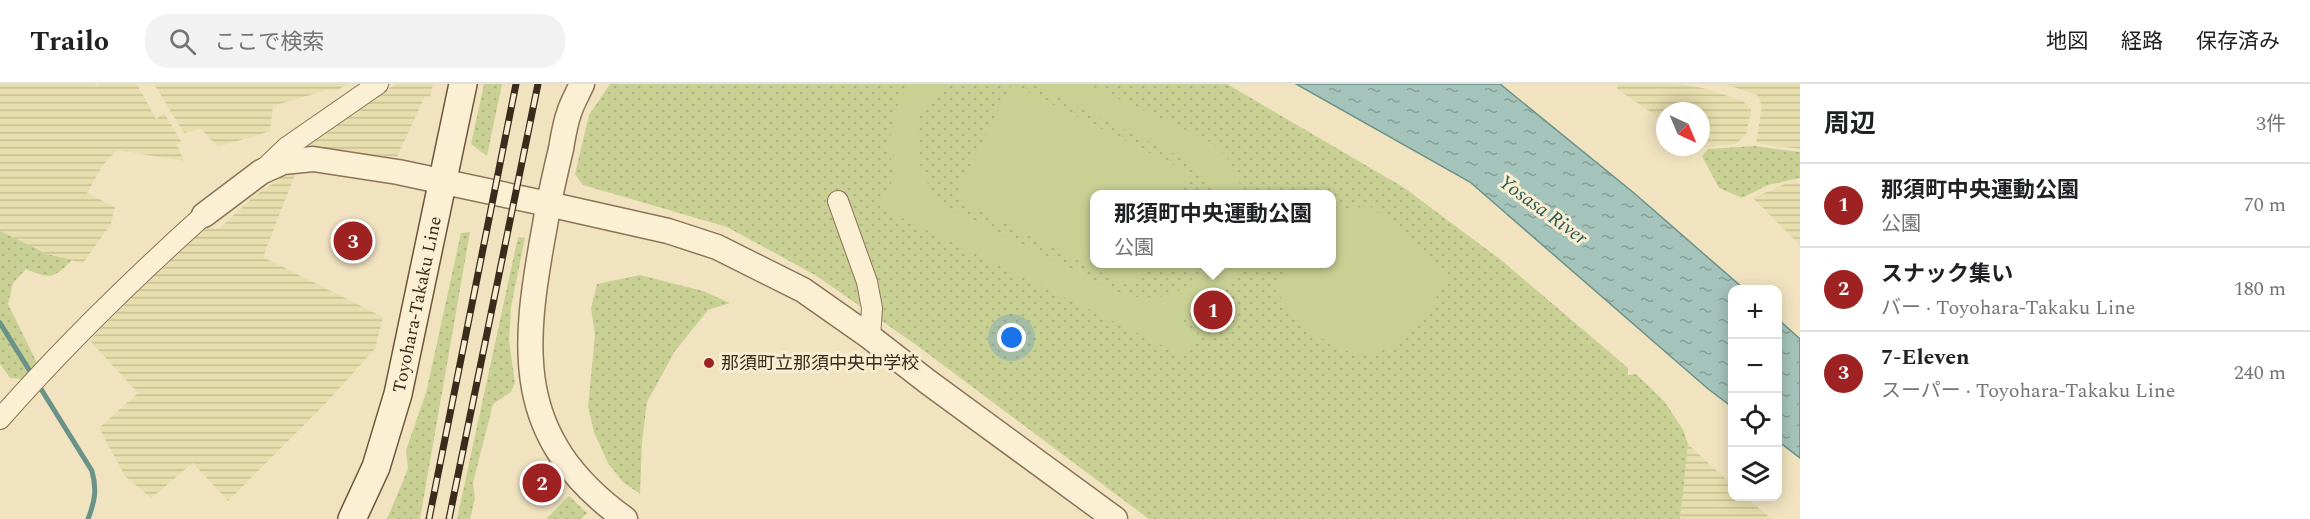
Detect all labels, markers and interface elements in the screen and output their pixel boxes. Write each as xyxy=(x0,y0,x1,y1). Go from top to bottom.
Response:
search box xyxy=(145,14,565,68)
text: Trailo xyxy=(30,20,109,63)
icon: search xyxy=(166,25,199,58)
text: ここで検索 xyxy=(214,26,324,59)
text: 地図 xyxy=(2046,26,2088,58)
text: 経路 xyxy=(2121,26,2163,58)
text: 保存済み xyxy=(2196,26,2280,58)
north arrow xyxy=(1656,102,1710,156)
text: 周辺 xyxy=(1824,104,1876,144)
text: 3件 xyxy=(2256,109,2286,139)
water label: Yosasa River xyxy=(1492,167,1595,253)
text: 那須町中央運動公園 xyxy=(1881,174,2079,207)
popup xyxy=(1090,190,1336,268)
text: 1 xyxy=(1838,190,1849,220)
text: 70 m xyxy=(2244,190,2286,220)
text: 那須町中央運動公園 xyxy=(1114,198,1312,231)
text: 公園 xyxy=(1881,209,1921,239)
street label: Toyohara-Takaku Line xyxy=(385,214,448,395)
pin: 3 xyxy=(334,218,372,264)
text: 公園 xyxy=(1114,233,1154,263)
text: スナック集い xyxy=(1881,258,2013,291)
text: 2 xyxy=(1838,274,1849,304)
text: 180 m xyxy=(2234,274,2286,304)
map controls xyxy=(1728,285,1782,501)
button: + xyxy=(1728,285,1782,339)
pin: 1 xyxy=(1194,288,1232,332)
text: バー · Toyohara-Takaku Line xyxy=(1881,293,2136,323)
your location xyxy=(997,323,1026,352)
button: − xyxy=(1728,339,1782,393)
text: 7-Eleven xyxy=(1881,341,1970,374)
place label: 那須町立那須中央中学校 xyxy=(721,350,919,377)
marker: 那須町立那須中央中学校 xyxy=(702,356,716,370)
text: 3 xyxy=(1838,358,1849,388)
text: 240 m xyxy=(2234,358,2286,388)
text: スーパー · Toyohara-Takaku Line xyxy=(1881,376,2175,406)
button: locate xyxy=(1728,393,1782,447)
button: layers xyxy=(1728,447,1782,501)
pin: 2 xyxy=(522,460,562,506)

